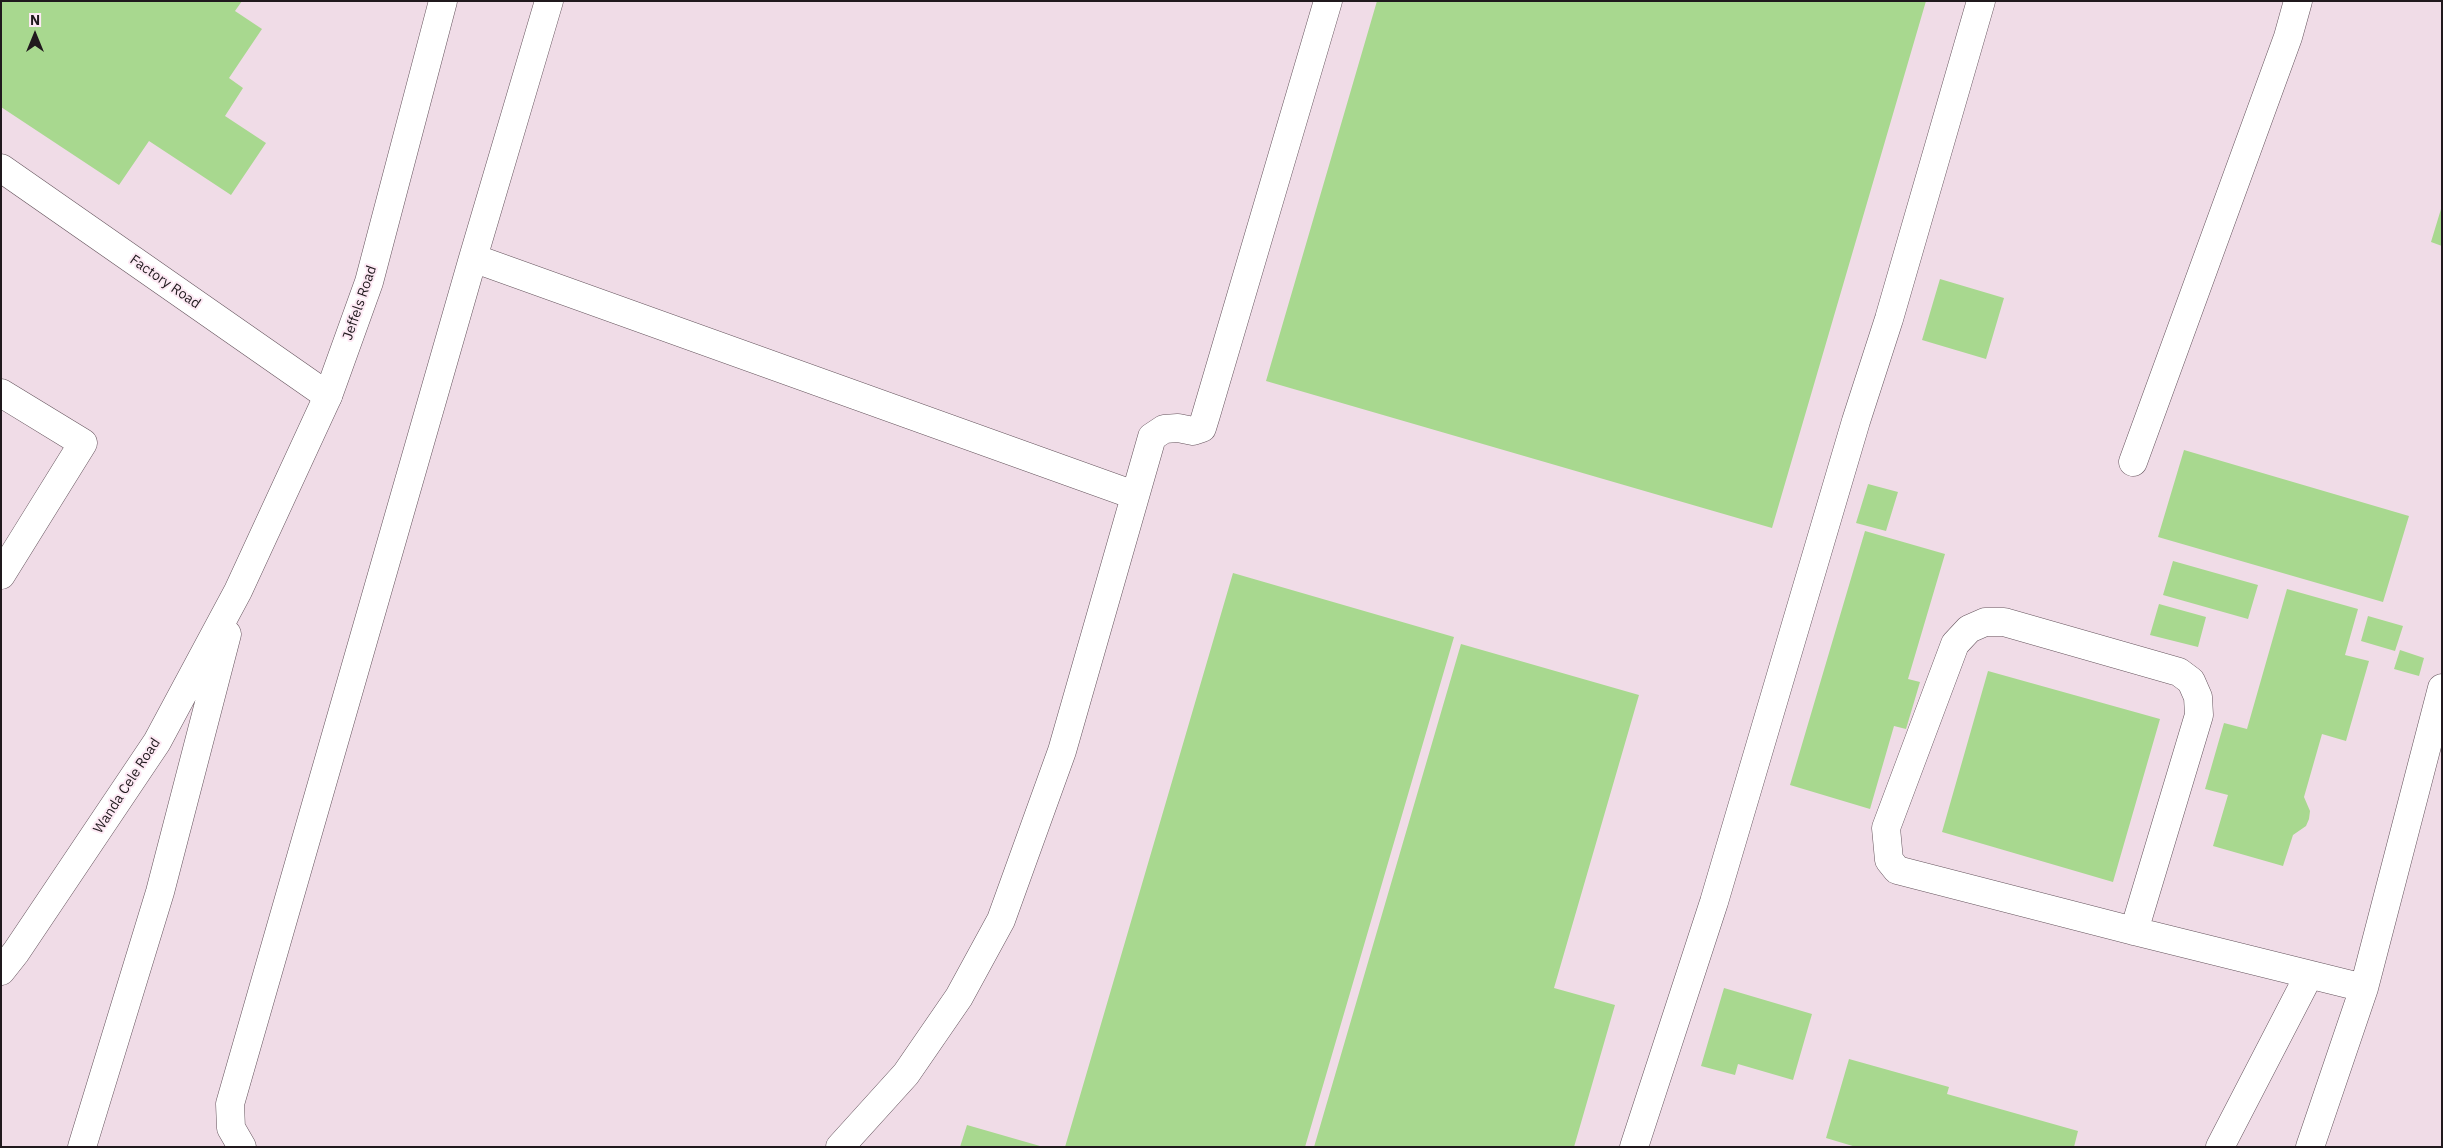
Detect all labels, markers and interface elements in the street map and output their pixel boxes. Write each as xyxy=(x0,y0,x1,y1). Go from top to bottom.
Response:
north arrow xyxy=(10,10,60,60)
text: N xyxy=(30,11,40,29)
street label: Factory Road xyxy=(127,252,203,312)
street label: Jeffels Road xyxy=(339,264,381,342)
street label: Wanda Cele Road xyxy=(90,735,164,837)

